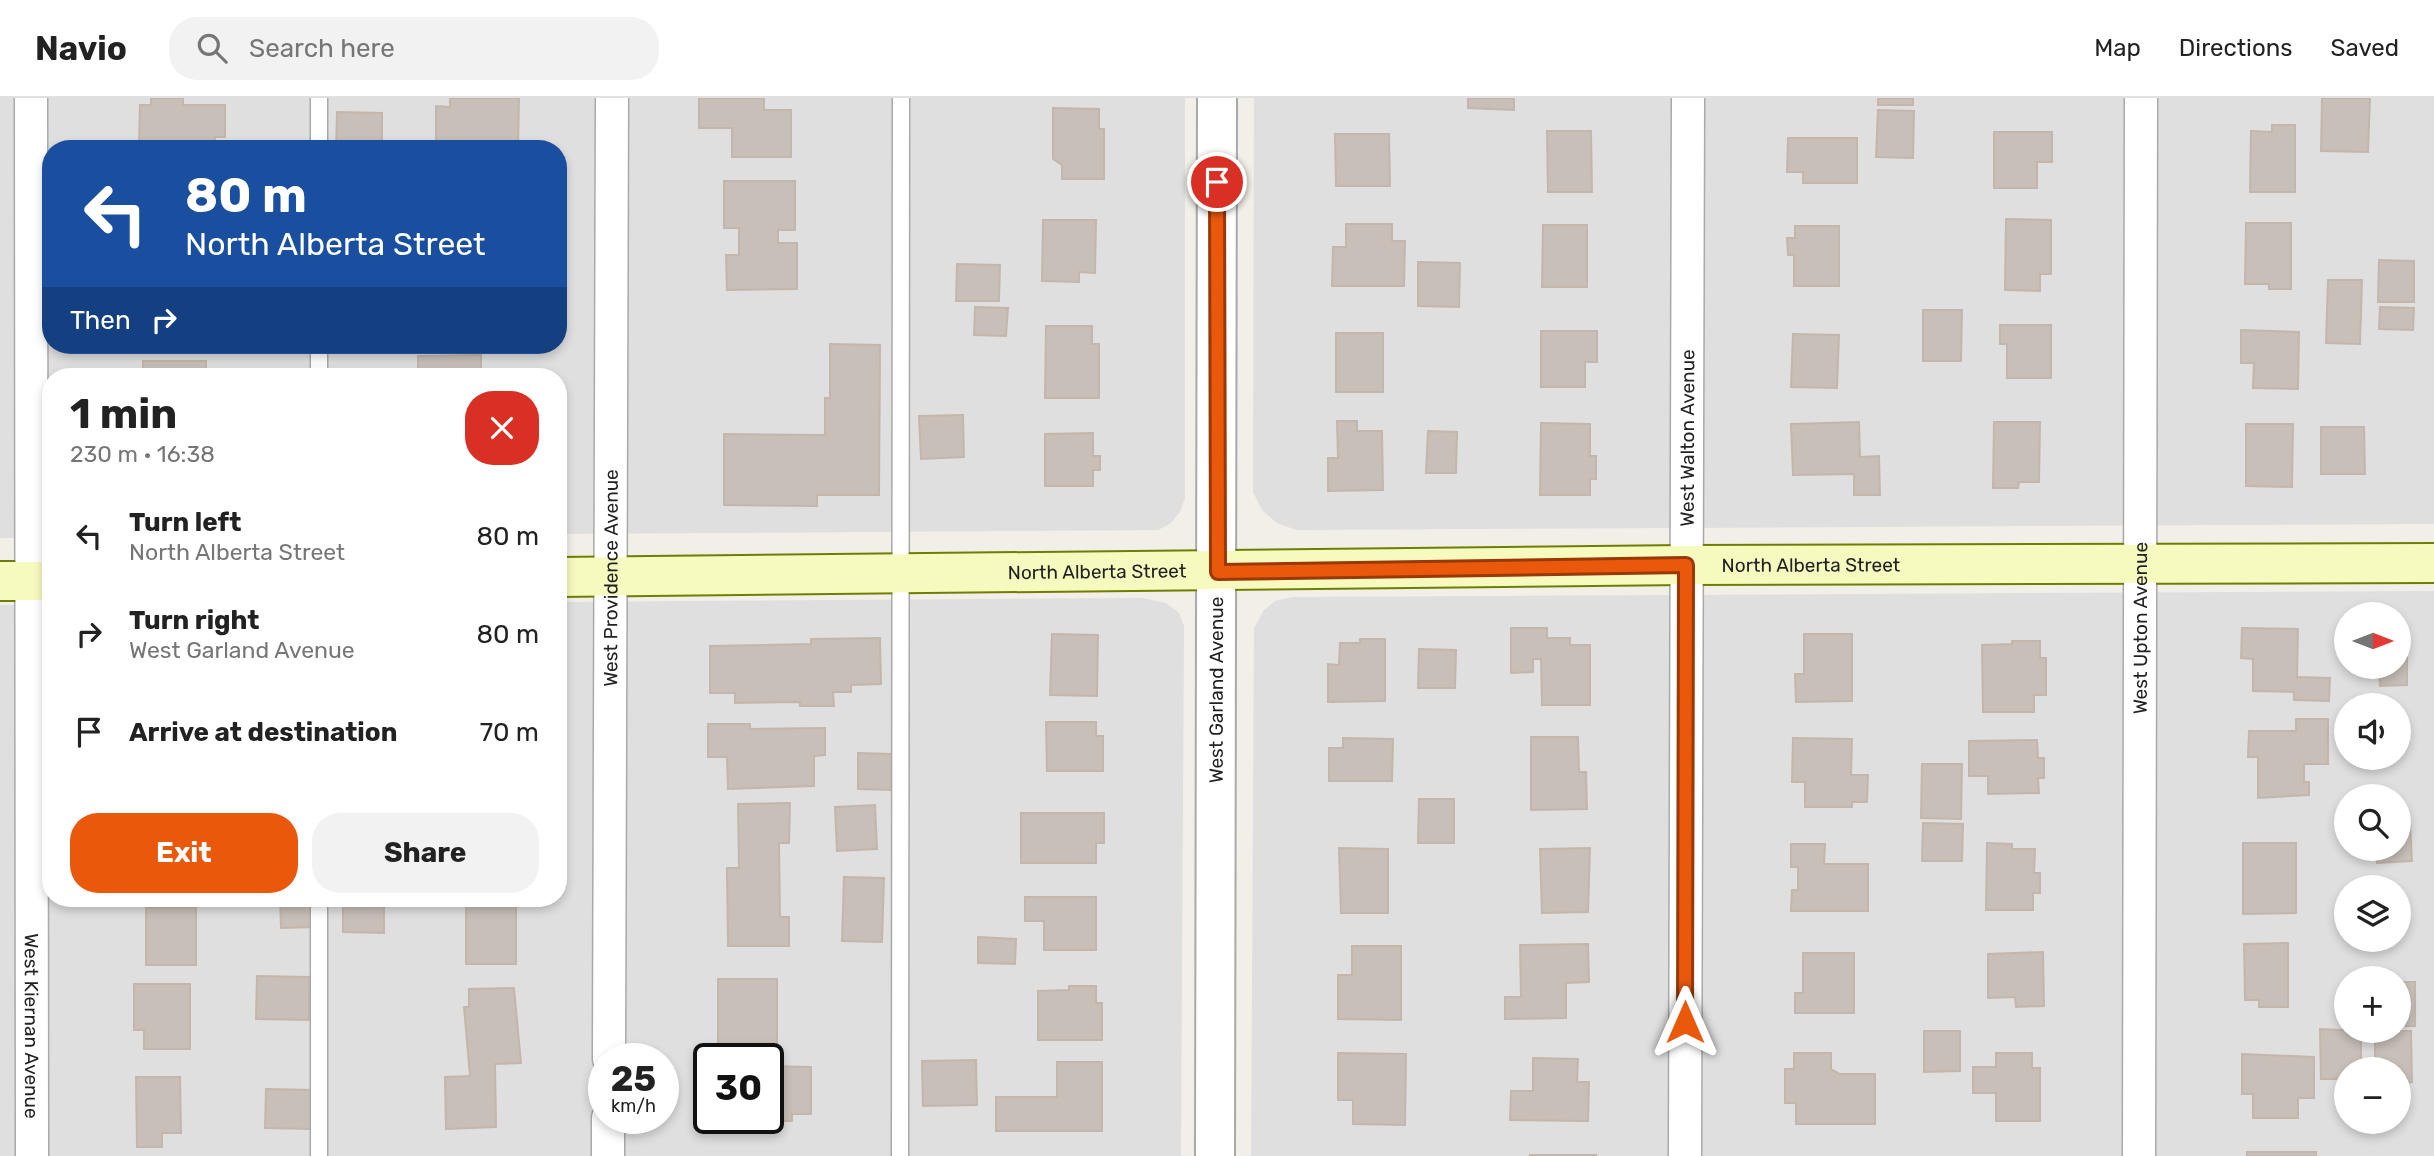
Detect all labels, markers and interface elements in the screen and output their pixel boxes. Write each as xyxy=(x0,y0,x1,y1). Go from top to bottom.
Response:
search box xyxy=(169,17,659,80)
text: Navio xyxy=(35,29,127,68)
icon: search xyxy=(193,29,231,67)
text: Search here xyxy=(249,33,395,64)
text: Map xyxy=(2094,34,2141,62)
text: Directions xyxy=(2179,34,2292,62)
text: Saved xyxy=(2330,34,2399,62)
pin xyxy=(1187,152,1247,212)
icon: arrive xyxy=(1198,163,1236,201)
text: 80 m xyxy=(185,166,307,224)
icon: left xyxy=(70,168,161,259)
text: North Alberta Street xyxy=(185,225,486,263)
icon: right xyxy=(145,301,183,339)
text: Then xyxy=(70,305,131,336)
street label: West Walton Avenue xyxy=(1676,349,1699,527)
text: 1 min xyxy=(70,389,177,439)
button: close xyxy=(465,391,539,465)
text: 230 m · 16:38 xyxy=(70,440,215,468)
street label: West Providence Avenue xyxy=(599,469,623,687)
text: Turn left xyxy=(129,507,241,538)
icon: left xyxy=(70,517,108,555)
text: 80 m xyxy=(476,521,539,552)
text: North Alberta Street xyxy=(129,538,345,566)
street label: West Upton Avenue xyxy=(2129,542,2152,714)
street label: North Alberta Street xyxy=(1722,553,1901,577)
street label: North Alberta Street xyxy=(1008,559,1187,584)
street label: West Garland Avenue xyxy=(1205,597,1228,783)
north arrow xyxy=(2334,602,2412,679)
map controls xyxy=(2334,602,2411,1134)
text: Turn right xyxy=(129,605,259,636)
icon: right xyxy=(70,615,108,653)
text: 80 m xyxy=(476,619,539,650)
text: West Garland Avenue xyxy=(129,636,355,664)
button: sound xyxy=(2334,693,2411,770)
icon: arrive xyxy=(70,713,108,751)
text: Arrive at destination xyxy=(129,717,397,748)
text: 70 m xyxy=(480,717,539,748)
button: search xyxy=(2334,784,2411,861)
button: Exit xyxy=(70,813,298,893)
button: Share xyxy=(312,813,539,893)
button: layers xyxy=(2334,875,2411,952)
street label: West Kiernan Avenue xyxy=(20,933,43,1119)
button: + xyxy=(2334,966,2411,1043)
position arrow xyxy=(1648,985,1722,1059)
speed limit sign: 30 xyxy=(693,1043,784,1134)
button: − xyxy=(2334,1057,2411,1134)
text: 25 xyxy=(611,1058,656,1100)
text: km/h xyxy=(611,1095,656,1117)

